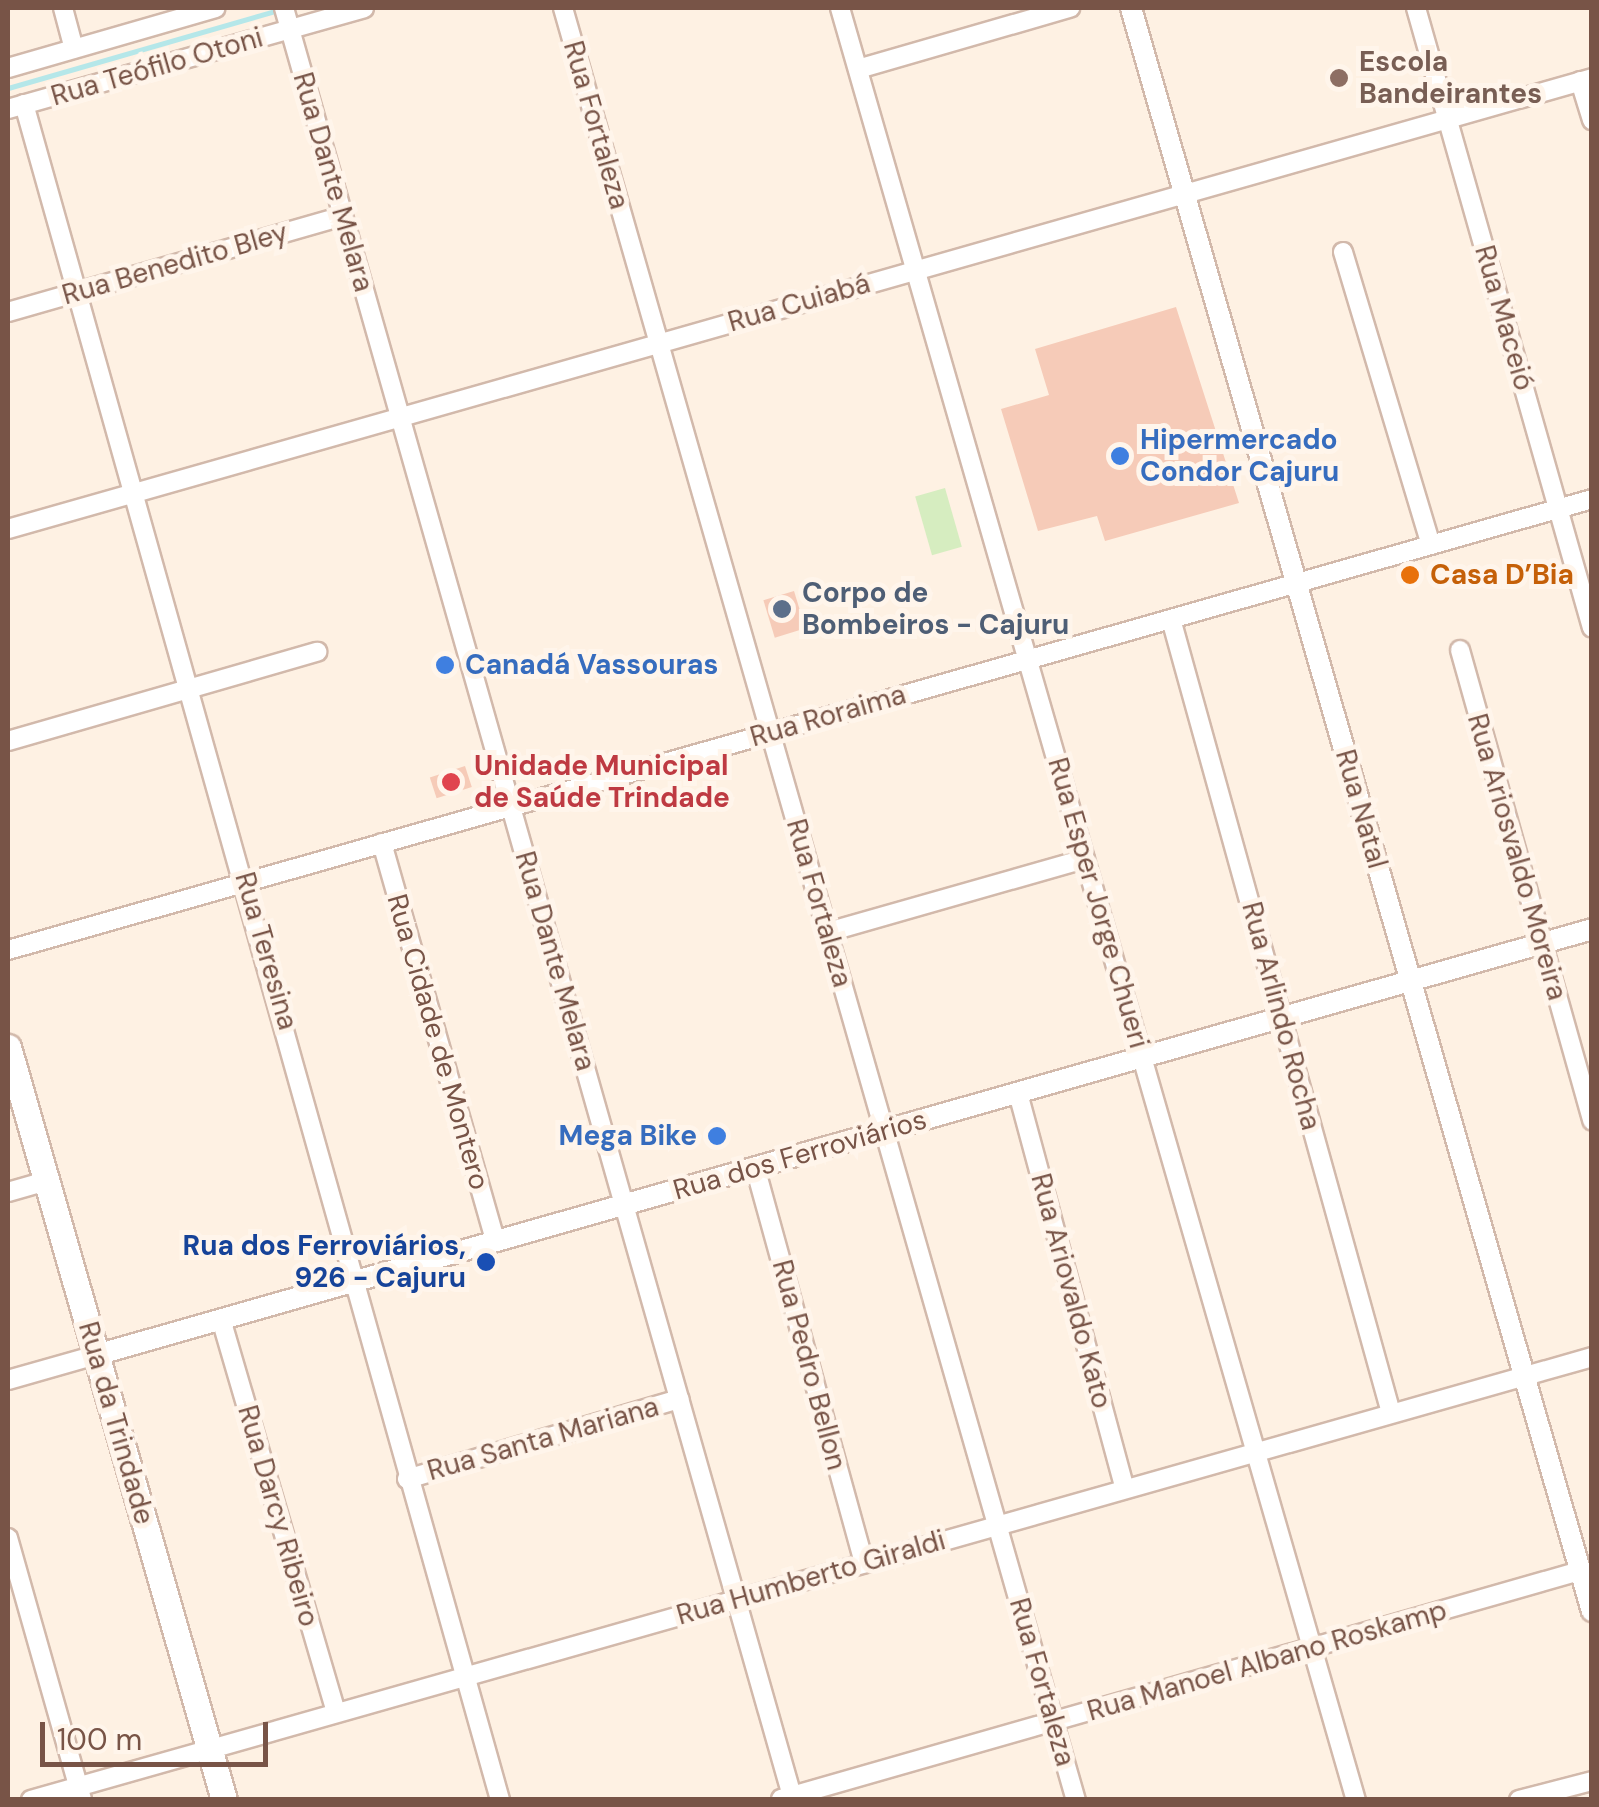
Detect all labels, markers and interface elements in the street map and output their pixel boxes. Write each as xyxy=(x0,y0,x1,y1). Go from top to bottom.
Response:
street label: Rua Teófilo Otoni xyxy=(47,21,267,113)
street label: Rua Fortaleza xyxy=(556,37,636,213)
place label: Escola Bandeirantes xyxy=(1359,45,1542,111)
marker: Escola Bandeirantes xyxy=(1328,67,1350,89)
street label: Rua Dante Melara xyxy=(286,69,380,295)
street label: Rua Benedito Bley xyxy=(58,216,292,312)
street label: Rua Maceió xyxy=(1467,242,1541,394)
street label: Rua Cuiabá xyxy=(724,267,874,339)
place label: Hipermercado Condor Cajuru xyxy=(1140,423,1339,489)
marker: Hipermercado Condor Cajuru xyxy=(1109,445,1131,467)
place label: Casa D’Bia xyxy=(1430,558,1574,592)
marker: Casa D’Bia xyxy=(1399,564,1421,586)
place label: Corpo de Bombeiros - Cajuru xyxy=(802,576,1069,642)
marker: Corpo de Bombeiros - Cajuru xyxy=(771,598,793,620)
place label: Canadá Vassouras xyxy=(465,648,718,682)
marker: Canadá Vassouras xyxy=(434,654,456,676)
street label: Rua Roraima xyxy=(746,678,910,754)
street label: Rua Ariosvaldo Moreira xyxy=(1460,710,1574,1004)
street label: Rua Natal xyxy=(1328,746,1394,872)
place label: Unidade Municipal de Saúde Trindade xyxy=(474,749,730,815)
street label: Rua Esper Jorge Chueri xyxy=(1040,754,1156,1052)
marker: Unidade Municipal de Saúde Trindade xyxy=(438,769,464,795)
street label: Rua Fortaleza xyxy=(779,815,859,991)
street label: Rua Dante Melara xyxy=(508,848,602,1074)
street label: Rua Teresina xyxy=(227,868,305,1034)
street label: Rua Cidade de Montero xyxy=(380,890,496,1194)
street label: Rua Arlindo Rocha xyxy=(1234,898,1328,1134)
street label: Rua dos Ferroviários xyxy=(670,1103,930,1207)
place label: Mega Bike xyxy=(559,1119,697,1153)
marker: Mega Bike xyxy=(706,1125,728,1147)
street label: Rua Ariovaldo Kato xyxy=(1023,1170,1119,1412)
place label: Rua dos Ferroviários, 926 - Cajuru xyxy=(183,1229,466,1295)
marker: Rua dos Ferroviários, 926 - Cajuru xyxy=(475,1251,497,1273)
street label: Rua Pedro Bellon xyxy=(765,1256,853,1474)
street label: Rua da Trindade xyxy=(71,1318,161,1528)
street label: Rua Santa Mariana xyxy=(424,1390,662,1488)
street label: Rua Darcy Ribeiro xyxy=(230,1401,326,1631)
street label: Rua Humberto Giraldi xyxy=(673,1524,949,1632)
street label: Rua Fortaleza xyxy=(1002,1594,1082,1770)
street label: Rua Manoel Albano Roskamp xyxy=(1083,1594,1451,1728)
scale bar xyxy=(45,1702,272,1764)
text: 100 m xyxy=(57,1720,142,1759)

